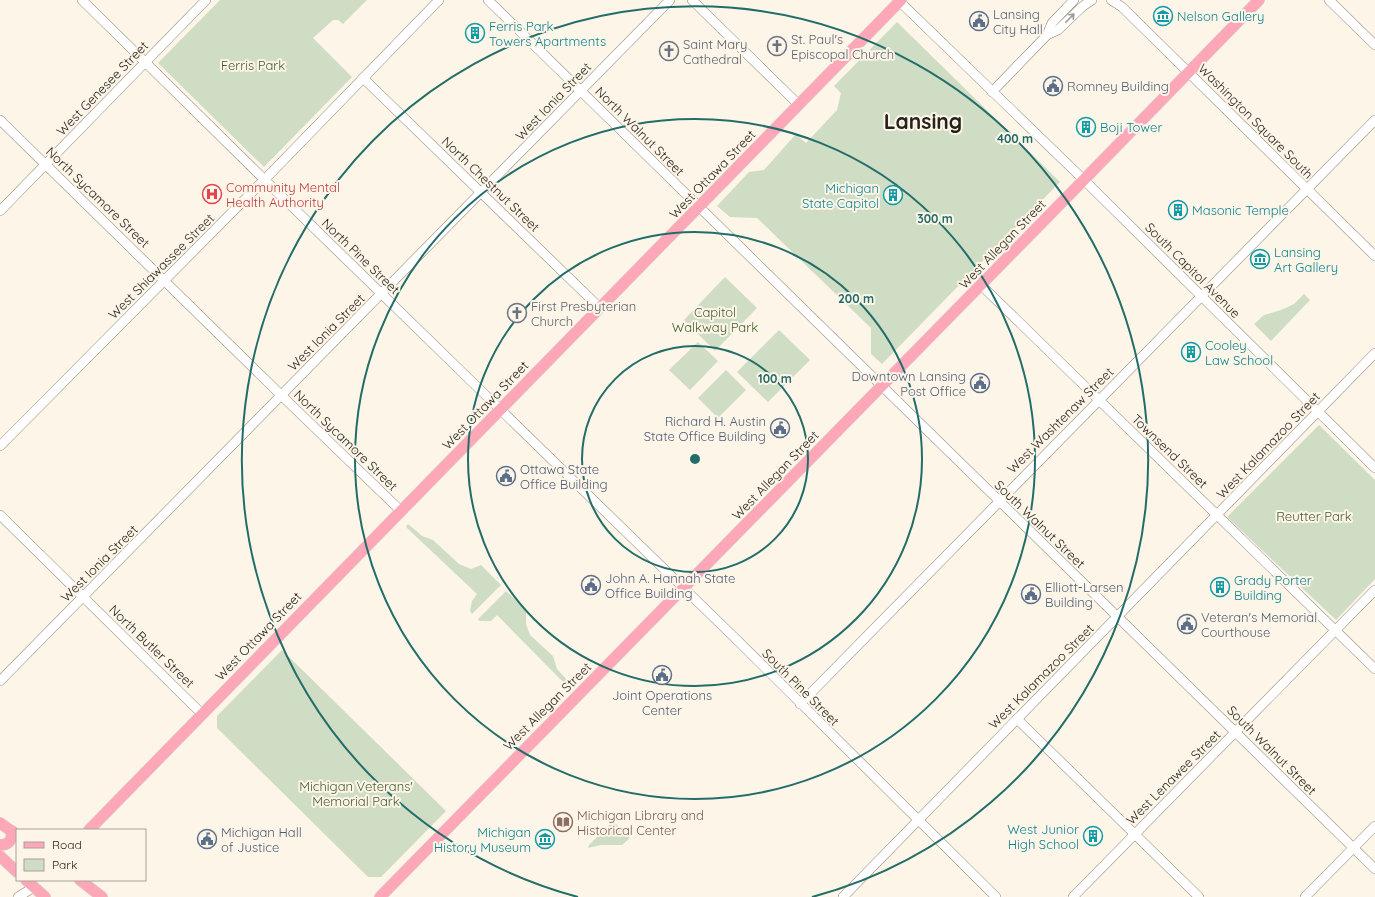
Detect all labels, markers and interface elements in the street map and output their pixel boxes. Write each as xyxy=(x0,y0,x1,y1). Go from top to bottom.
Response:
museum icon: Nelson Gallery xyxy=(1152,5,1174,27)
place label: Lansing City Hall xyxy=(993,6,1043,37)
place label: Nelson Gallery xyxy=(1177,8,1265,24)
public building icon: Lansing City Hall xyxy=(968,10,990,32)
one-way arrow xyxy=(1065,13,1075,23)
place label: Ferris Park Towers Apartments xyxy=(489,18,606,49)
building icon: Ferris Park Towers Apartments xyxy=(464,22,486,44)
place label: St. Paul's Episcopal Church xyxy=(791,31,894,62)
church icon: St. Paul's Episcopal Church xyxy=(766,35,788,57)
place label: Saint Mary Cathedral xyxy=(683,36,747,67)
street label: West Genesee Street xyxy=(53,38,151,138)
church icon: Saint Mary Cathedral xyxy=(658,40,680,62)
park label: Ferris Park xyxy=(221,57,285,73)
street label: West Ionia Street xyxy=(512,59,594,143)
street label: Washington Square South xyxy=(1195,60,1317,182)
public building icon: Romney Building xyxy=(1042,75,1064,97)
place label: Romney Building xyxy=(1067,78,1169,94)
street label: North Walnut Street xyxy=(592,83,688,179)
district label: Lansing xyxy=(884,108,962,134)
building icon: Boji Tower xyxy=(1075,116,1097,138)
place label: Boji Tower xyxy=(1100,119,1162,135)
street label: West Ottawa Street xyxy=(666,126,758,222)
text: 400 m xyxy=(997,131,1033,146)
street label: North Chestnut Street xyxy=(439,133,543,235)
street label: North Sycamore Street xyxy=(43,143,153,251)
place label: Community Mental Health Authority xyxy=(226,179,340,210)
place label: Michigan State Capitol xyxy=(802,180,879,211)
hospital icon: Community Mental Health Authority xyxy=(201,183,223,205)
building icon: Michigan State Capitol xyxy=(882,184,904,206)
street label: West Allegan Street xyxy=(955,196,1049,292)
building icon: Masonic Temple xyxy=(1167,199,1189,221)
place label: Masonic Temple xyxy=(1192,202,1289,218)
street label: West Shiawassee Street xyxy=(105,210,217,322)
text: 300 m xyxy=(917,211,953,226)
street label: North Pine Street xyxy=(319,215,403,297)
street label: South Capitol Avenue xyxy=(1142,219,1244,321)
place label: Lansing Art Gallery xyxy=(1274,244,1338,275)
museum icon: Lansing Art Gallery xyxy=(1249,248,1271,270)
street label: West Ionia Street xyxy=(284,290,368,374)
text: 200 m xyxy=(838,291,874,306)
place label: First Presbyterian Church xyxy=(531,298,636,329)
church icon: First Presbyterian Church xyxy=(506,302,528,324)
park label: Capitol Walkway Park xyxy=(672,304,758,335)
place label: Cooley Law School xyxy=(1205,337,1273,368)
building icon: Cooley Law School xyxy=(1180,341,1202,363)
street label: West Ottawa Street xyxy=(439,357,531,453)
street label: West Washtenaw Street xyxy=(1004,364,1116,476)
place label: Downtown Lansing Post Office xyxy=(852,368,966,399)
text: 100 m xyxy=(758,371,792,386)
public building icon: Downtown Lansing Post Office xyxy=(969,372,991,394)
street label: North Sycamore Street xyxy=(291,386,401,494)
street label: West Kalamazoo Street xyxy=(1213,388,1323,502)
street label: Townsend Street xyxy=(1129,411,1211,491)
place label: Richard H. Austin State Office Building xyxy=(644,413,766,444)
public building icon: Richard H. Austin State Office Building xyxy=(769,417,791,439)
street label: West Allegan Street xyxy=(728,427,822,523)
centre of rings xyxy=(688,452,702,466)
place label: Ottawa State Office Building xyxy=(520,461,608,492)
public building icon: Ottawa State Office Building xyxy=(495,465,517,487)
street label: South Walnut Street xyxy=(991,477,1089,571)
park label: Reutter Park xyxy=(1276,508,1352,524)
street label: West Ionia Street xyxy=(57,521,141,605)
place label: John A. Hannah State Office Building xyxy=(605,570,735,601)
place label: Grady Porter Building xyxy=(1234,572,1312,603)
public building icon: John A. Hannah State Office Building xyxy=(580,574,602,596)
building icon: Grady Porter Building xyxy=(1209,576,1231,598)
place label: Elliott-Larsen Building xyxy=(1045,579,1124,610)
public building icon: Elliott-Larsen Building xyxy=(1020,583,1042,605)
street label: West Ottawa Street xyxy=(212,588,304,684)
street label: North Butler Street xyxy=(106,601,198,691)
place label: Veteran's Memorial Courthouse xyxy=(1201,609,1317,640)
public building icon: Veteran's Memorial Courthouse xyxy=(1176,613,1198,635)
street label: West Kalamazoo Street xyxy=(985,620,1097,732)
street label: South Pine Street xyxy=(759,645,843,729)
street label: West Allegan Street xyxy=(500,659,594,753)
public building icon: Joint Operations Center xyxy=(651,664,673,686)
place label: Joint Operations Center xyxy=(612,687,712,718)
street label: South Walnut Street xyxy=(1224,702,1320,798)
street label: West Lenawee Street xyxy=(1122,726,1224,828)
park label: Michigan Veterans' Memorial Park xyxy=(299,778,413,809)
place label: Michigan Library and Historical Center xyxy=(577,807,704,838)
library icon: Michigan Library and Historical Center xyxy=(552,811,574,833)
place label: West Junior High School xyxy=(1007,821,1079,852)
place label: Michigan Hall of Justice xyxy=(221,824,302,855)
place label: Michigan History Museum xyxy=(434,824,531,855)
building icon: West Junior High School xyxy=(1082,825,1104,847)
public building icon: Michigan Hall of Justice xyxy=(196,828,218,850)
museum icon: Michigan History Museum xyxy=(534,828,556,850)
legend xyxy=(16,829,146,881)
text: Road xyxy=(52,837,82,852)
text: Park xyxy=(52,857,77,872)

